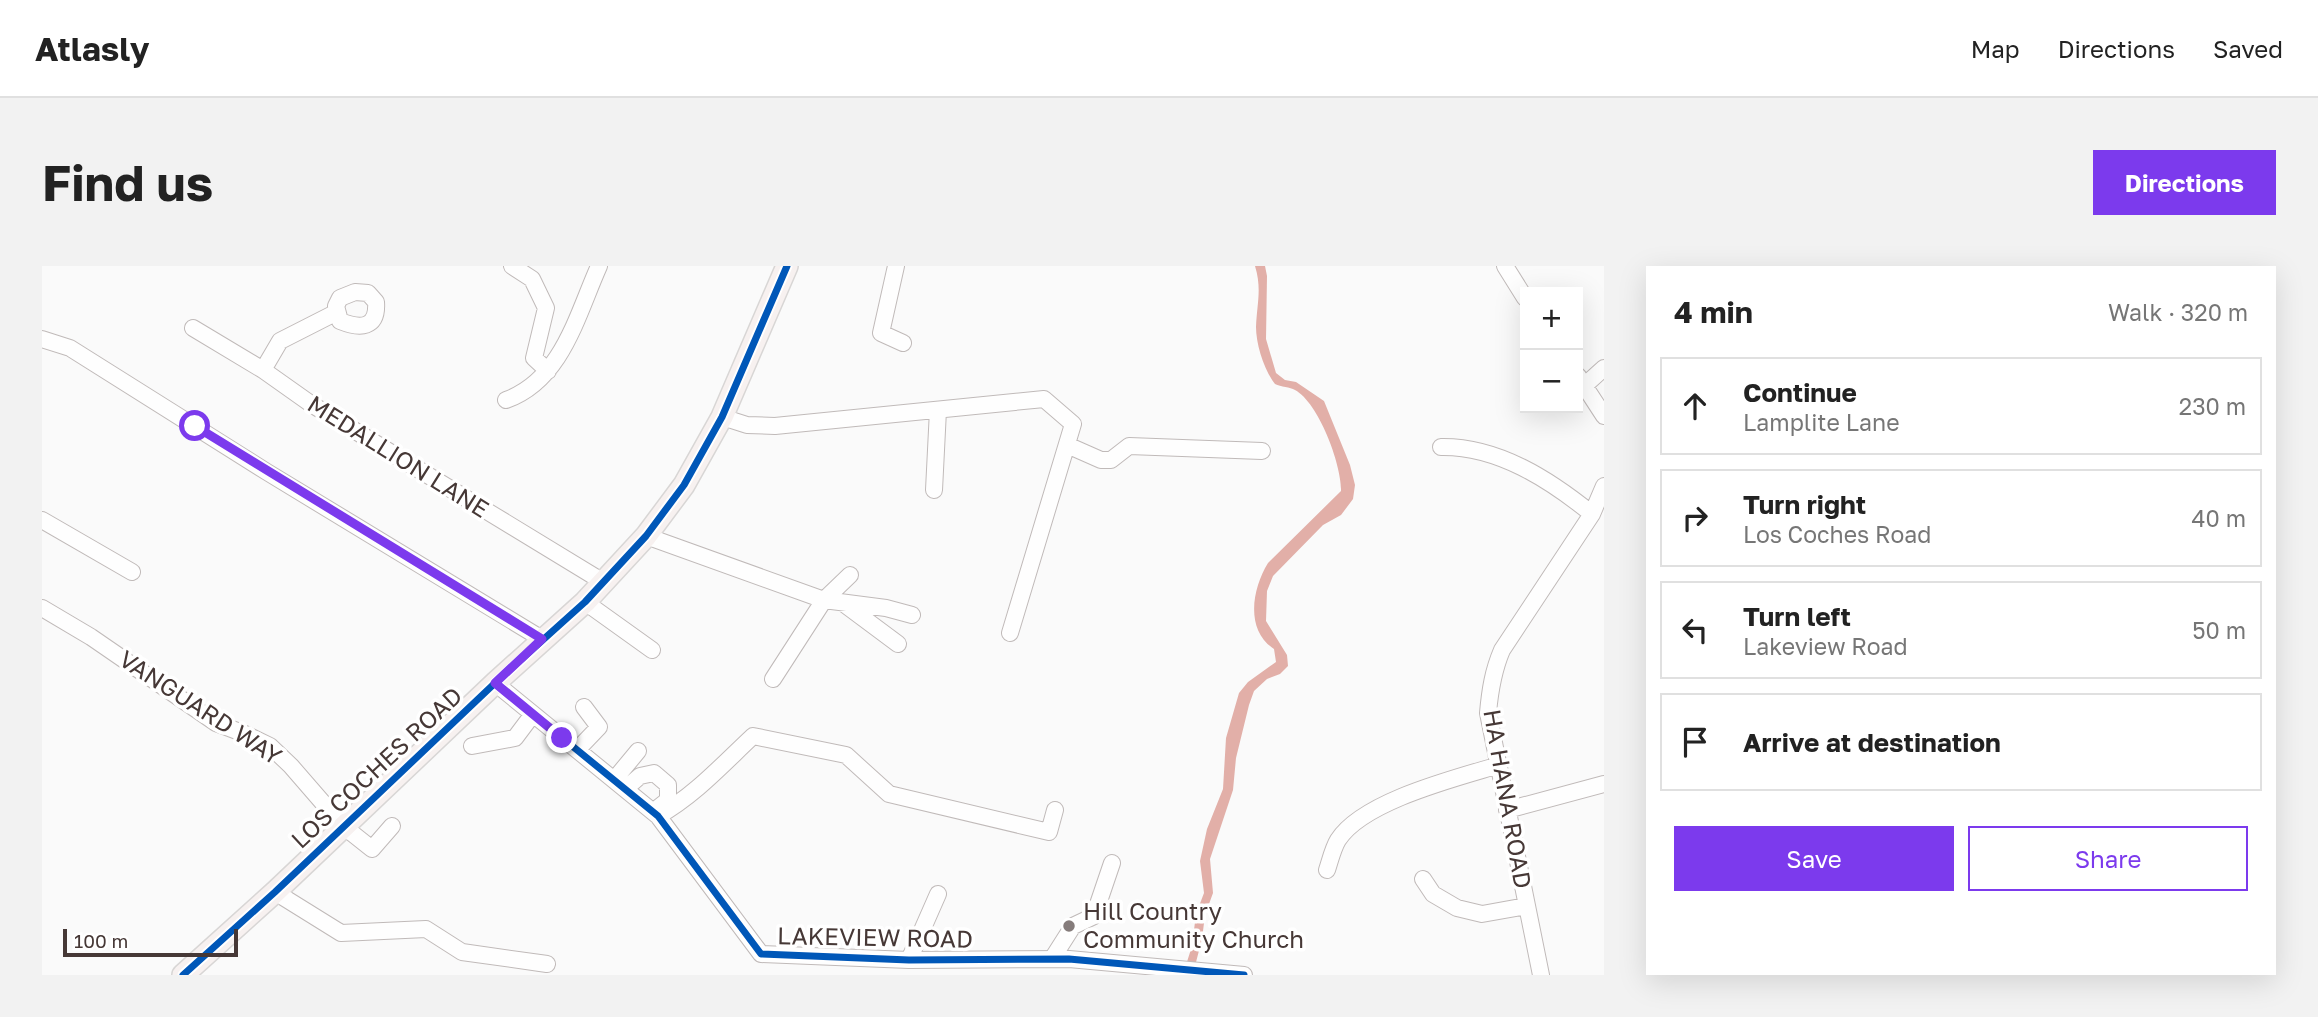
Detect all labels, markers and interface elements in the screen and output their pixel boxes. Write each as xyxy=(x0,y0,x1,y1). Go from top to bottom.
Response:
text: Atlasly xyxy=(35,29,150,68)
text: Map xyxy=(1971,34,2020,63)
text: Directions xyxy=(2058,34,2175,63)
text: Saved xyxy=(2213,34,2283,63)
button: Directions xyxy=(2093,150,2276,215)
text: Find us xyxy=(42,153,213,212)
map controls xyxy=(1520,287,1583,413)
button: + xyxy=(1520,287,1583,350)
text: 4 min xyxy=(1674,294,1753,330)
text: Walk · 320 m xyxy=(2108,298,2248,326)
button: − xyxy=(1520,350,1583,413)
text: Continue xyxy=(1743,377,1857,408)
icon: ahead xyxy=(1676,387,1714,425)
street label: MEDALLION LANE xyxy=(303,388,495,523)
text: 230 m xyxy=(2179,392,2246,420)
text: Lamplite Lane xyxy=(1743,408,1899,436)
route start xyxy=(179,410,210,441)
text: Turn right xyxy=(1743,489,1866,520)
icon: right xyxy=(1676,499,1714,537)
text: 40 m xyxy=(2192,504,2246,532)
text: Los Coches Road xyxy=(1743,520,1931,548)
text: Turn left xyxy=(1743,601,1851,632)
icon: left xyxy=(1676,611,1714,649)
text: 50 m xyxy=(2192,616,2246,644)
text: Lakeview Road xyxy=(1743,632,1908,660)
street label: VANGUARD WAY xyxy=(114,643,288,770)
street label: LOS COCHES ROAD xyxy=(285,680,467,854)
street label: HA HANA ROAD xyxy=(1478,707,1539,891)
route end xyxy=(546,722,577,753)
icon: arrive xyxy=(1676,723,1714,761)
text: Arrive at destination xyxy=(1743,727,2001,758)
button: Save xyxy=(1674,826,1954,891)
button: Share xyxy=(1968,826,2248,891)
place label: Hill Country Community Church xyxy=(1083,896,1304,953)
marker: Hill Country Community Church xyxy=(1061,918,1077,934)
street label: LAKEVIEW ROAD xyxy=(777,920,973,953)
scale bar xyxy=(63,926,238,958)
text: 100 m xyxy=(74,929,128,952)

